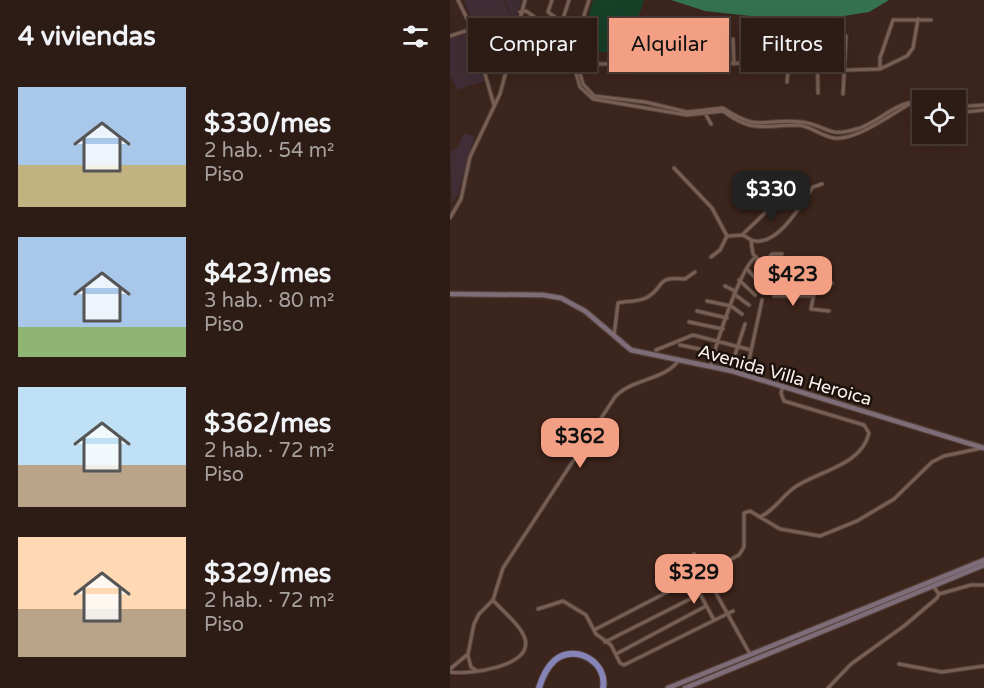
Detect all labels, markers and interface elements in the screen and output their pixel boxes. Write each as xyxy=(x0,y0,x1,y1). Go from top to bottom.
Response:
chip: Comprar xyxy=(468,18,597,72)
chip: Alquilar xyxy=(609,18,729,72)
chip: Filtros xyxy=(741,18,844,72)
icon: filters xyxy=(399,20,432,53)
text: 4 viviendas xyxy=(18,21,156,52)
map controls xyxy=(912,90,966,144)
button: locate xyxy=(912,90,966,144)
text: $330/mes xyxy=(204,108,331,139)
icon: home xyxy=(66,111,138,183)
text: 2 hab. · 54 m² xyxy=(204,139,334,163)
text: Piso xyxy=(204,163,244,187)
pin: $330 xyxy=(735,171,807,222)
text: $330 xyxy=(746,178,796,202)
pin: $423 xyxy=(757,256,829,307)
text: $423/mes xyxy=(204,258,331,289)
icon: home xyxy=(66,261,138,333)
text: $423 xyxy=(768,263,818,287)
text: 3 hab. · 80 m² xyxy=(204,289,334,313)
text: Piso xyxy=(204,313,244,337)
street label: Avenida Villa Heroica xyxy=(696,340,874,410)
text: $362/mes xyxy=(204,408,331,439)
icon: home xyxy=(66,411,138,483)
pin: $362 xyxy=(544,418,616,469)
text: $362 xyxy=(555,425,605,449)
text: 2 hab. · 72 m² xyxy=(204,439,334,463)
text: Piso xyxy=(204,463,244,487)
pin: $329 xyxy=(658,554,730,605)
text: $329/mes xyxy=(204,558,331,589)
icon: home xyxy=(66,561,138,633)
text: $329 xyxy=(669,561,719,585)
text: 2 hab. · 72 m² xyxy=(204,589,334,613)
text: Piso xyxy=(204,613,244,637)

